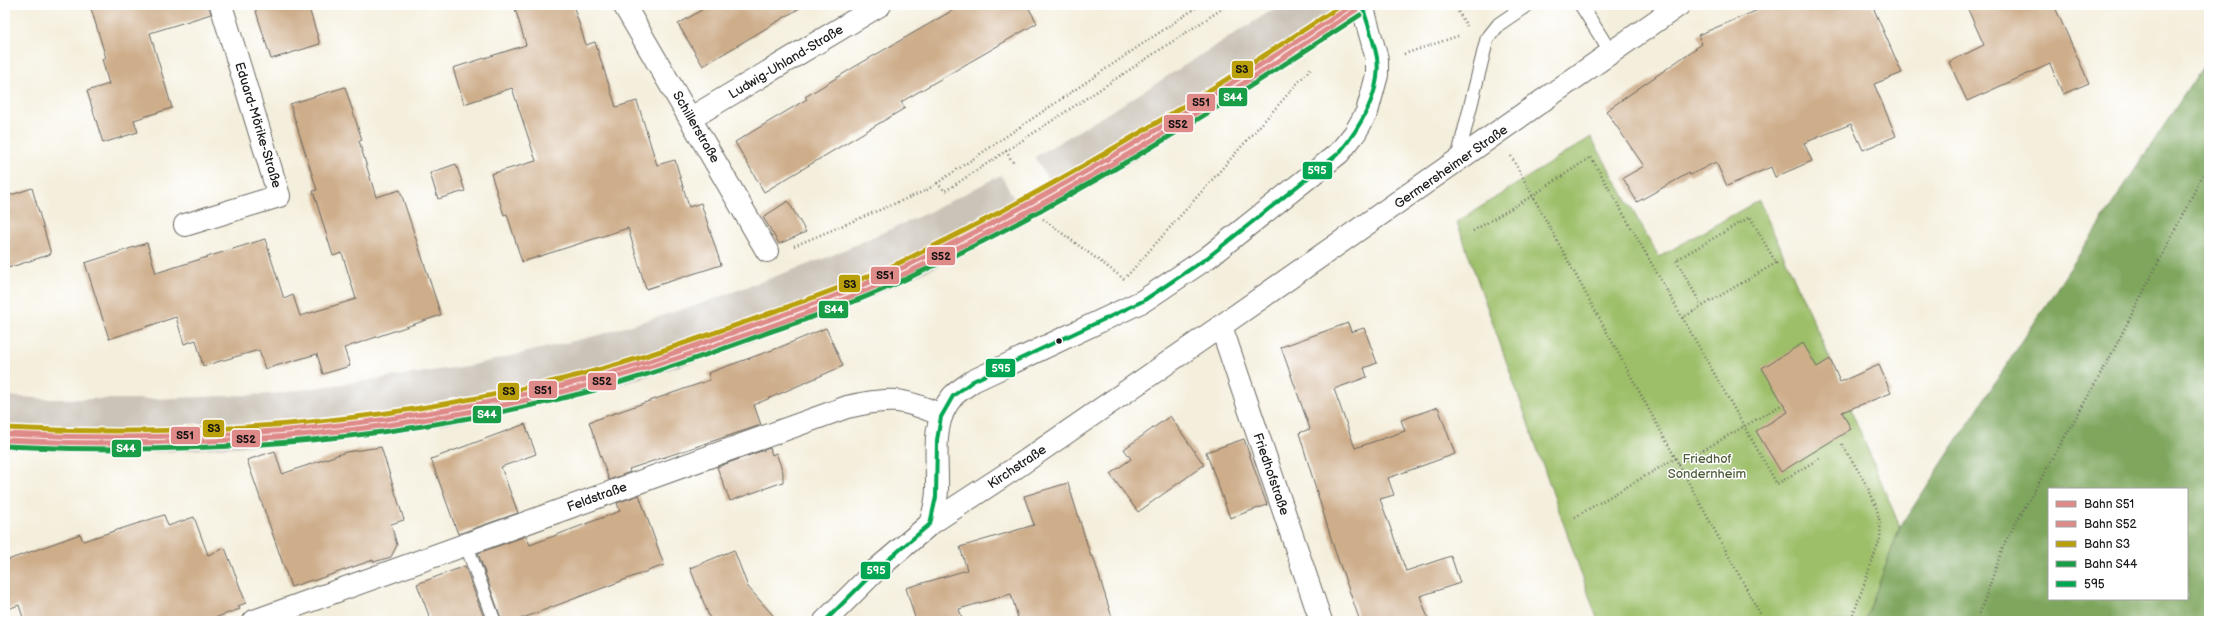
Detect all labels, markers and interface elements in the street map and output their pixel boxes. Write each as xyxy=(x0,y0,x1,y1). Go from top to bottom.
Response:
street label: Ludwig-Uhland-Straße xyxy=(726,21,846,103)
street label: Eduard-Mörike-Straße xyxy=(231,60,285,190)
line badge: S3 xyxy=(1231,60,1254,79)
text: S3 xyxy=(1235,63,1249,76)
line badge: S44 xyxy=(1218,87,1248,107)
street label: Schillerstraße xyxy=(669,88,723,166)
text: S44 xyxy=(1223,91,1243,104)
line badge: S51 xyxy=(1186,93,1216,112)
text: S51 xyxy=(1192,96,1210,109)
line badge: S52 xyxy=(1163,114,1194,133)
text: S52 xyxy=(1168,118,1188,131)
street label: Germersheimer Straße xyxy=(1391,122,1511,212)
line badge: 595 xyxy=(1302,161,1333,180)
text: 595 xyxy=(1307,164,1327,177)
line badge: S52 xyxy=(926,246,956,266)
text: S52 xyxy=(931,250,951,263)
line badge: S51 xyxy=(870,266,900,285)
text: S51 xyxy=(876,269,894,282)
line badge: S3 xyxy=(838,274,861,293)
text: S3 xyxy=(843,278,857,291)
line badge: S44 xyxy=(818,300,849,319)
text: S44 xyxy=(824,303,844,316)
unlabelled marker xyxy=(1054,336,1064,346)
line badge: 595 xyxy=(985,358,1016,378)
text: 595 xyxy=(991,362,1011,375)
line badge: S52 xyxy=(587,372,617,391)
text: S52 xyxy=(592,375,612,388)
line badge: S51 xyxy=(528,380,558,399)
line badge: S3 xyxy=(497,382,520,401)
text: S51 xyxy=(534,384,552,397)
text: S3 xyxy=(502,385,516,398)
line badge: S44 xyxy=(472,405,502,424)
text: S44 xyxy=(477,408,497,421)
line badge: S3 xyxy=(202,419,225,438)
text: S3 xyxy=(207,422,221,435)
line badge: S51 xyxy=(170,426,201,445)
text: S51 xyxy=(176,429,194,442)
line badge: S52 xyxy=(231,429,261,448)
street label: Friedhofstraße xyxy=(1249,431,1293,518)
text: S52 xyxy=(236,433,256,446)
line badge: S44 xyxy=(111,439,142,458)
street label: Kirchstraße xyxy=(985,441,1050,492)
text: S44 xyxy=(116,442,136,455)
park label: Friedhof Sondernheim xyxy=(1668,451,1746,482)
street label: Feldstraße xyxy=(565,479,629,515)
legend xyxy=(2048,488,2188,600)
text: Bahn S51 xyxy=(2084,497,2134,512)
text: Bahn S52 xyxy=(2084,517,2137,532)
text: Bahn S3 xyxy=(2084,537,2130,552)
text: Bahn S44 xyxy=(2084,557,2138,572)
line badge: 595 xyxy=(860,561,891,580)
text: 595 xyxy=(866,564,886,577)
text: 595 xyxy=(2084,577,2105,592)

